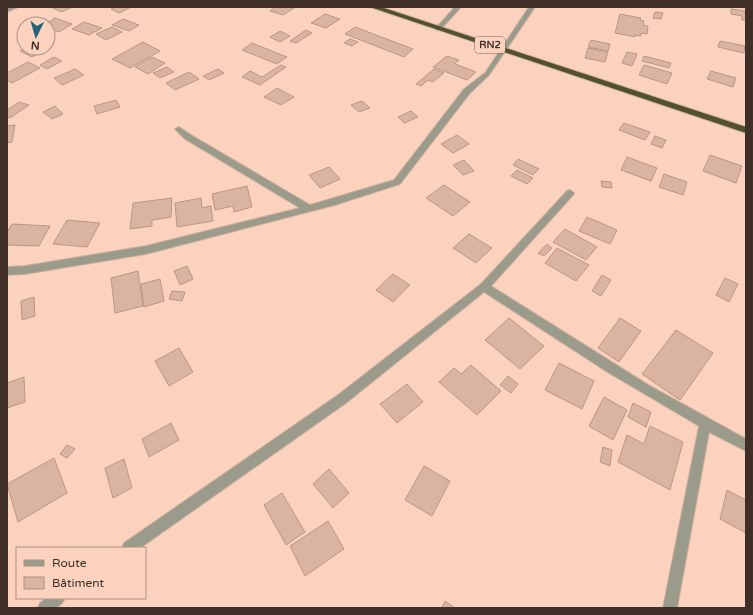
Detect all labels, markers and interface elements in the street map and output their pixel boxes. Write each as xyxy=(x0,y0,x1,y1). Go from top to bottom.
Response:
north arrow xyxy=(16,16,56,56)
road number: RN2 xyxy=(475,37,505,53)
text: N xyxy=(30,39,40,52)
legend xyxy=(16,547,146,599)
text: Route xyxy=(52,556,87,570)
text: Bâtiment xyxy=(52,576,104,590)

